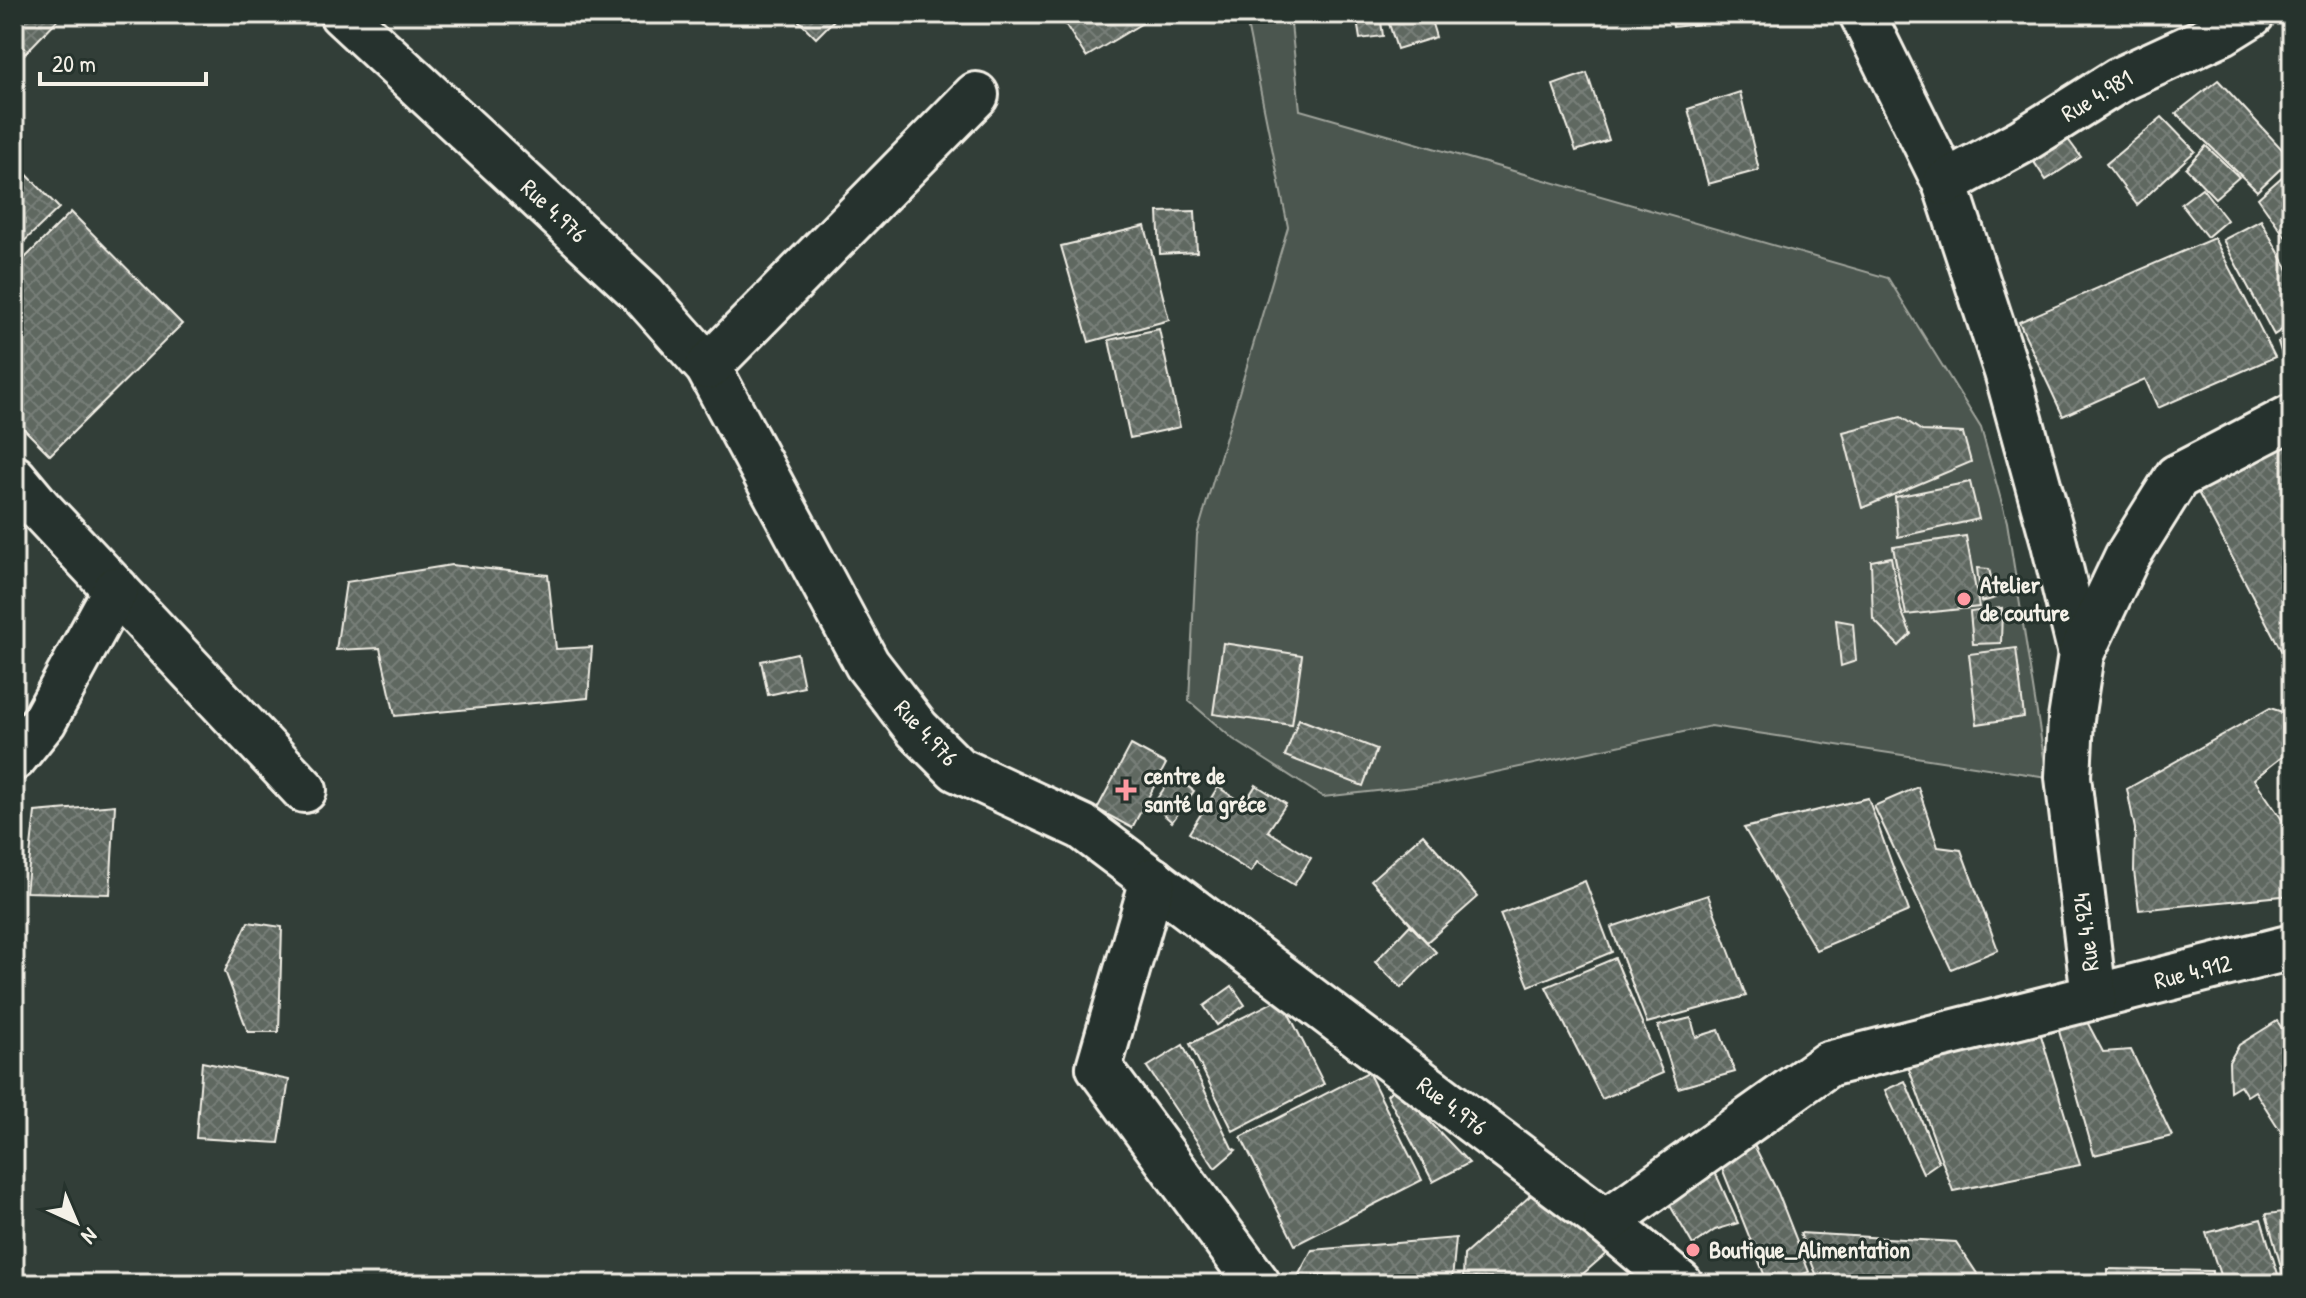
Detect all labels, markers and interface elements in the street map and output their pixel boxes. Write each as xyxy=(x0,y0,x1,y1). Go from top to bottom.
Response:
scale bar xyxy=(40,36,206,86)
text: 20 m xyxy=(52,47,96,79)
street label: Rue 4.981 xyxy=(2055,61,2138,129)
street label: Rue 4.976 xyxy=(515,171,595,249)
place label: Atelier de couture xyxy=(1980,568,2070,628)
marker: Atelier de couture xyxy=(1955,590,1973,608)
street label: Rue 4.976 xyxy=(888,692,966,772)
place label: centre de santé la gréce xyxy=(1144,759,1267,820)
marker: centre de santé la gréce xyxy=(1115,779,1137,801)
street label: Rue 4.924 xyxy=(2064,891,2106,973)
street label: Rue 4.912 xyxy=(2151,946,2235,996)
street label: Rue 4.976 xyxy=(1411,1068,1494,1142)
north arrow xyxy=(36,1182,116,1262)
text: N xyxy=(75,1222,105,1251)
place label: Boutique_Alimentation xyxy=(1709,1233,1910,1266)
marker: Boutique_Alimentation xyxy=(1684,1241,1702,1259)

